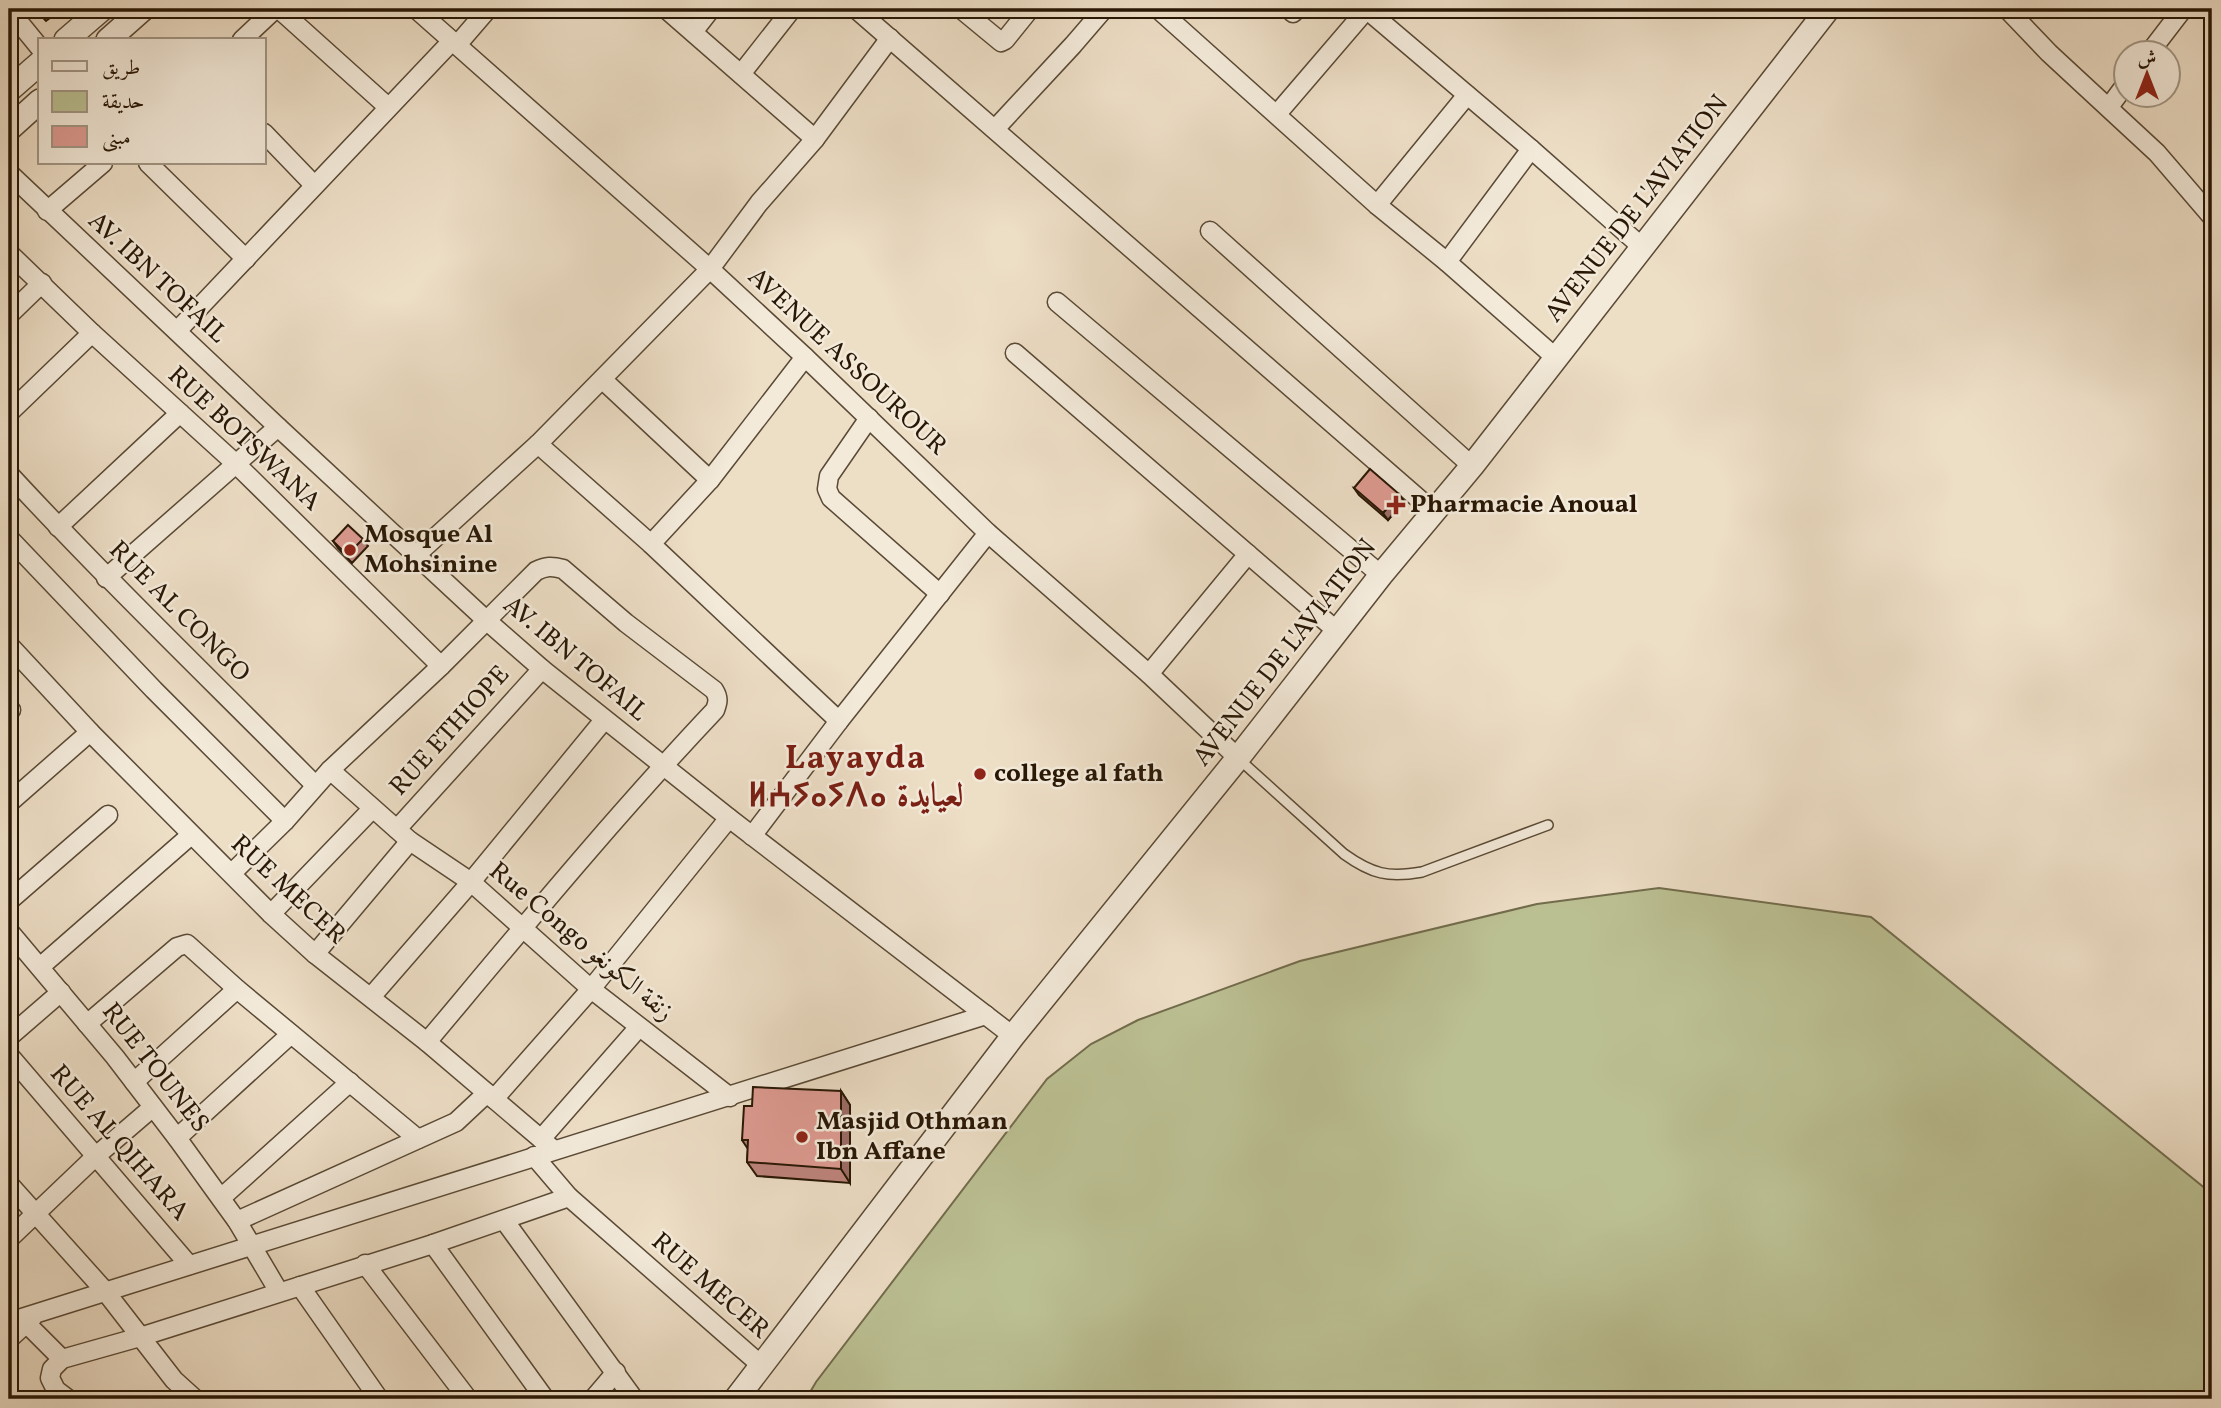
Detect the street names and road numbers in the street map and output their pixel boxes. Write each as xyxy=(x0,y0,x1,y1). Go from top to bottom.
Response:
street label: AVENUE DE L'AVIATION xyxy=(1537,88,1737,330)
street label: AV. IBN TOFAIL xyxy=(79,204,235,352)
street label: AVENUE ASSOUROUR xyxy=(739,260,955,464)
street label: RUE BOTSWANA xyxy=(159,358,329,520)
street label: AVENUE DE L'AVIATION xyxy=(1185,532,1385,774)
street label: RUE AL CONGO xyxy=(100,533,258,691)
street label: AV. IBN TOFAIL xyxy=(495,588,655,730)
street label: RUE ETHIOPE xyxy=(382,658,518,804)
street label: RUE MECER xyxy=(222,827,354,953)
street label: Rue Congo زنقة الكونغو xyxy=(481,854,681,1030)
street label: RUE TOUNES xyxy=(93,995,217,1141)
street label: RUE AL QIHARA xyxy=(41,1057,197,1229)
street label: RUE MECER xyxy=(643,1224,777,1348)

